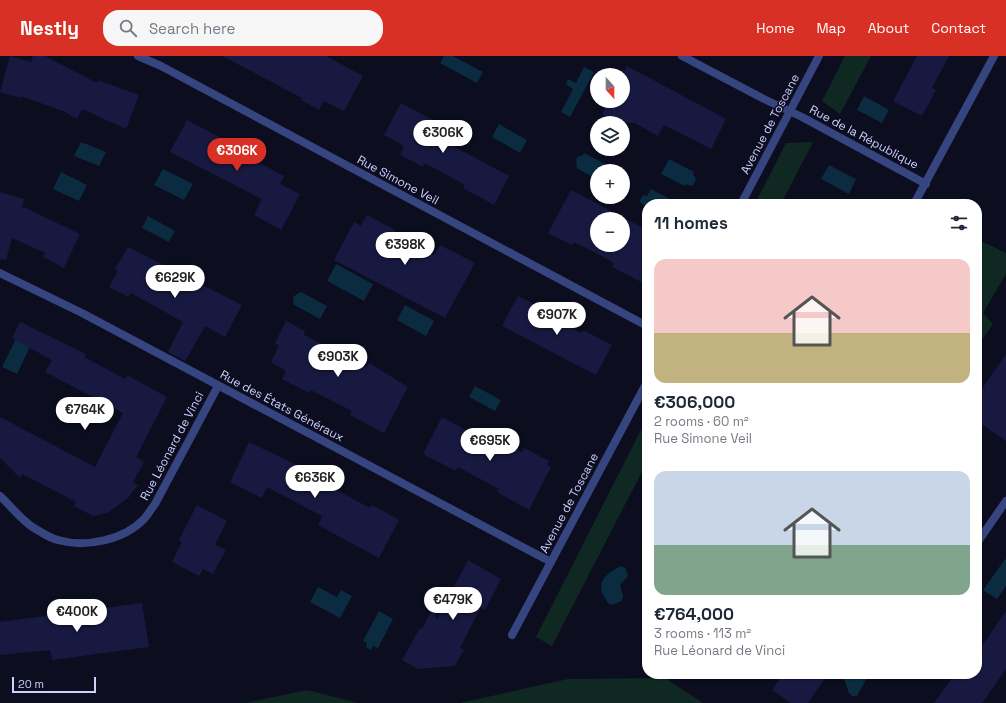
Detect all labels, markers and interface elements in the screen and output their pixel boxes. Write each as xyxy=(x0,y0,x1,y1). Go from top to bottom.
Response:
search box xyxy=(103,10,383,46)
text: Nestly xyxy=(20,16,79,41)
icon: search xyxy=(117,17,139,39)
text: Search here xyxy=(149,19,235,38)
text: Home xyxy=(756,19,794,37)
text: Map xyxy=(816,19,846,37)
text: About xyxy=(868,19,909,37)
text: Contact xyxy=(931,19,986,37)
north arrow xyxy=(590,68,630,108)
map controls xyxy=(590,68,630,252)
street label: Avenue de Toscane xyxy=(737,71,803,177)
street label: Rue de la République xyxy=(807,101,921,173)
button: layers xyxy=(590,116,630,156)
pin: €306K xyxy=(415,120,471,154)
text: €306K xyxy=(422,124,464,141)
pin: €306K xyxy=(209,138,265,172)
text: €306K xyxy=(216,142,258,159)
street label: Rue Simone Veil xyxy=(354,152,442,208)
button: + xyxy=(590,164,630,204)
button: − xyxy=(590,212,630,252)
text: 11 homes xyxy=(654,212,728,234)
icon: filters xyxy=(948,212,970,234)
pin: €398K xyxy=(377,232,433,266)
text: €398K xyxy=(385,236,425,253)
pin: €629K xyxy=(147,265,203,299)
text: €629K xyxy=(155,269,195,286)
icon: home xyxy=(776,285,848,357)
pin: €907K xyxy=(529,302,585,336)
text: €907K xyxy=(537,306,577,323)
pin: €903K xyxy=(310,344,366,378)
text: €903K xyxy=(317,348,359,365)
street label: Rue des États Généraux xyxy=(217,367,347,445)
street label: Rue Léonard de Vinci xyxy=(137,389,208,503)
text: €306,000 xyxy=(654,391,735,413)
pin: €764K xyxy=(57,397,113,431)
text: €764K xyxy=(65,401,105,418)
text: 2 rooms · 60 m² xyxy=(654,413,749,430)
pin: €695K xyxy=(462,428,518,462)
text: Rue Simone Veil xyxy=(654,430,752,447)
text: €695K xyxy=(470,432,510,449)
street label: Avenue de Toscane xyxy=(536,450,602,556)
pin: €636K xyxy=(287,465,343,499)
text: €636K xyxy=(295,469,335,486)
icon: home xyxy=(776,497,848,569)
pin: €479K xyxy=(425,587,481,621)
text: €479K xyxy=(433,591,473,608)
pin: €400K xyxy=(49,599,105,633)
text: €400K xyxy=(56,603,98,620)
text: €764,000 xyxy=(654,603,734,625)
text: 3 rooms · 113 m² xyxy=(654,625,751,642)
text: Rue Léonard de Vinci xyxy=(654,642,785,659)
scale bar xyxy=(12,675,96,694)
text: 20 m xyxy=(18,677,44,691)

